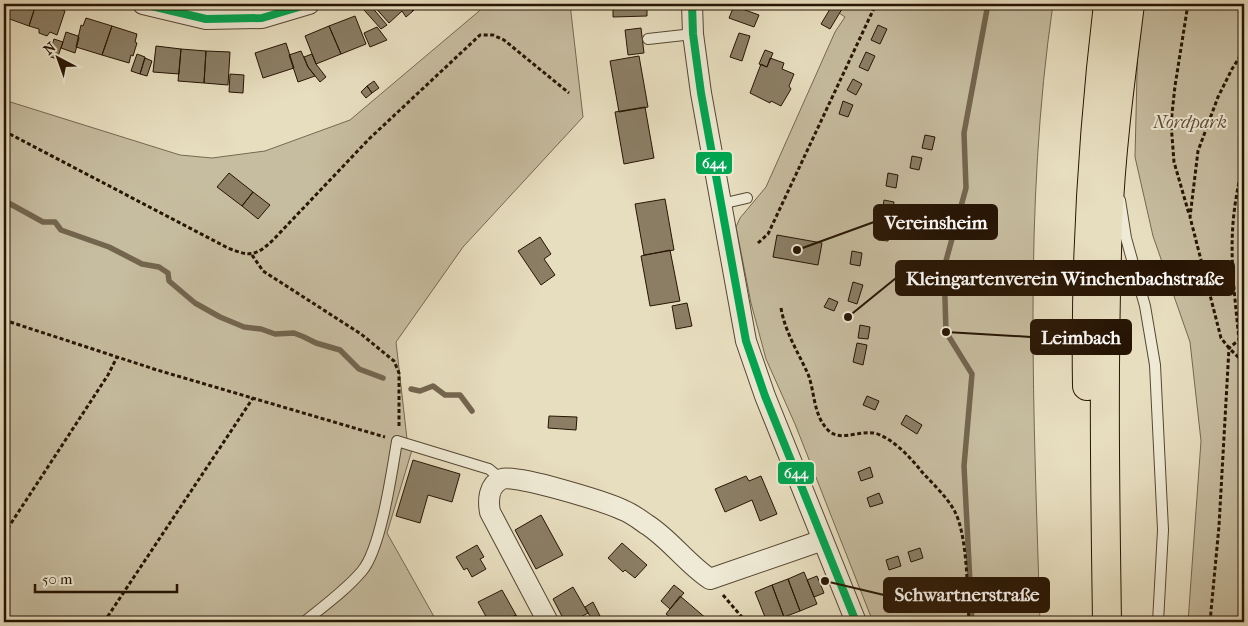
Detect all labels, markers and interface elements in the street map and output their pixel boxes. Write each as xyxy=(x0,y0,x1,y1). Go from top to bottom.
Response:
north arrow xyxy=(32,32,82,82)
text: N xyxy=(40,38,60,58)
park label: Nordpark xyxy=(1152,112,1227,133)
line badge: 644 xyxy=(695,151,733,175)
text: 644 xyxy=(702,155,727,172)
callout: Vereinsheim xyxy=(874,205,997,239)
text: Vereinsheim xyxy=(883,212,988,234)
callout: Kleingartenverein Winchenbachstraße xyxy=(896,261,1234,295)
text: Kleingartenverein Winchenbachstraße xyxy=(906,268,1225,290)
callout: Leimbach xyxy=(1031,320,1131,354)
text: Leimbach xyxy=(1041,327,1121,349)
line badge: 644 xyxy=(777,461,815,485)
text: 644 xyxy=(784,465,809,482)
scale bar xyxy=(35,561,178,593)
text: 50 m xyxy=(42,570,73,588)
callout: Schwartnerstraße xyxy=(884,578,1049,612)
text: Schwartnerstraße xyxy=(895,584,1040,606)

